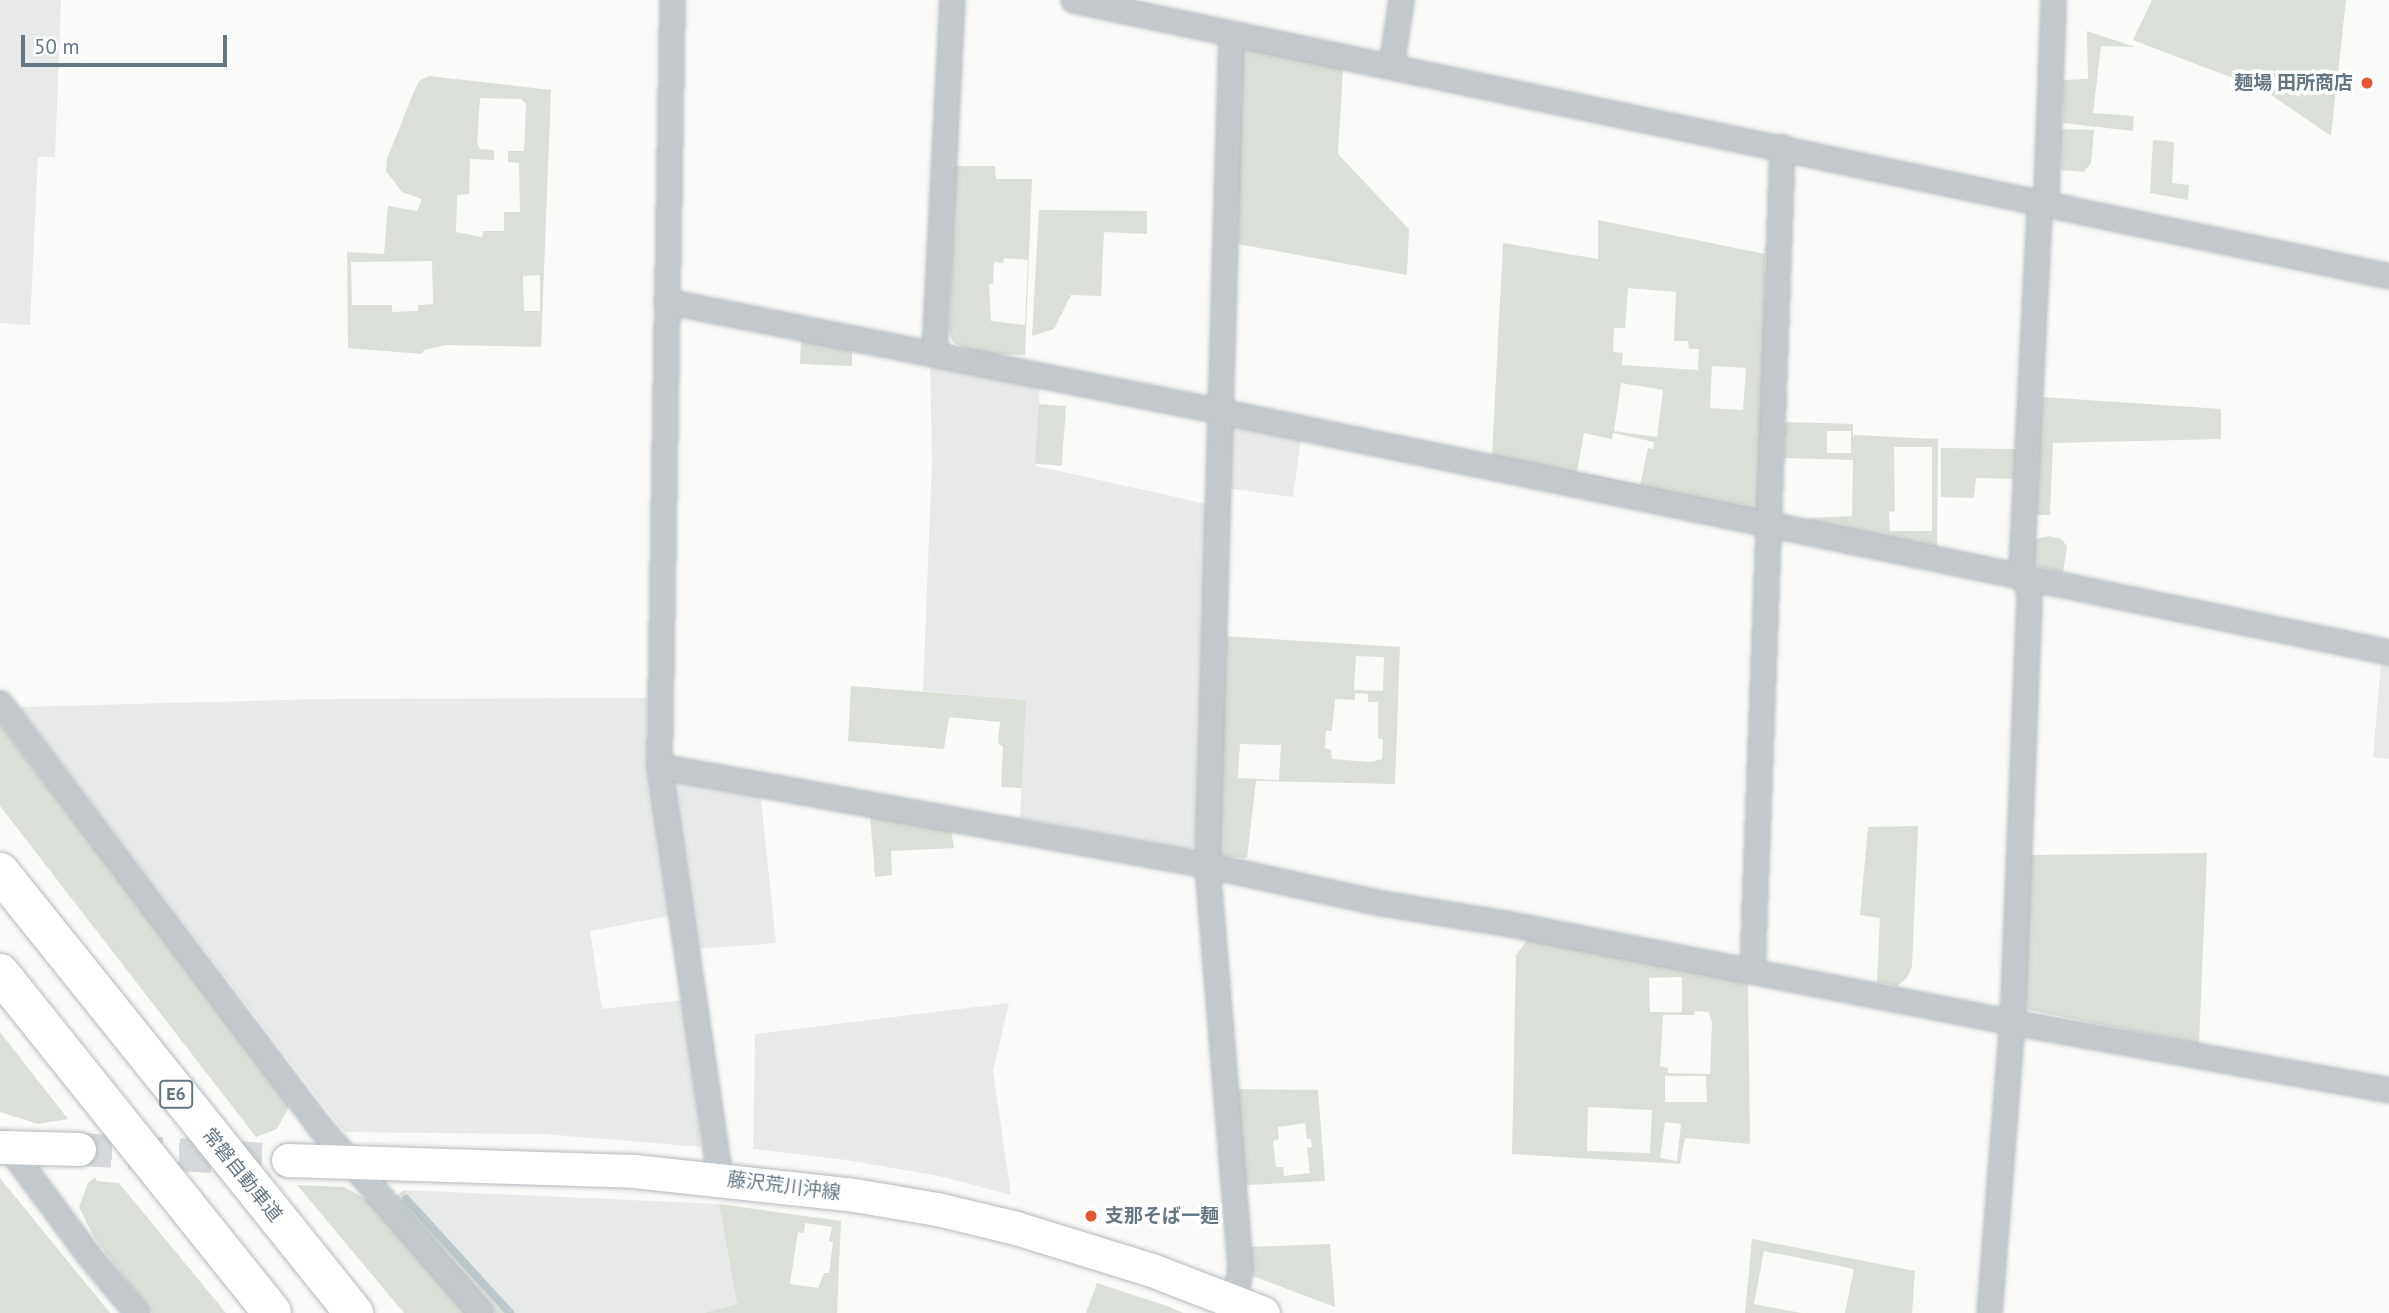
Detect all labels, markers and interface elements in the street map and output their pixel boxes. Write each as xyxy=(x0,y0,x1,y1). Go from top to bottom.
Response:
scale bar xyxy=(24,21,231,65)
text: 50 m xyxy=(34,33,80,60)
place label: 麺場 田所商店 xyxy=(2234,72,2353,94)
marker: 麺場 田所商店 xyxy=(2359,75,2375,91)
road number: E6 xyxy=(158,1079,194,1108)
street label: 常磐自動車道 xyxy=(197,1124,287,1226)
street label: 藤沢荒川沖線 xyxy=(726,1168,842,1204)
place label: 支那そば一麺 xyxy=(1105,1205,1219,1227)
marker: 支那そば一麺 xyxy=(1083,1208,1099,1224)

